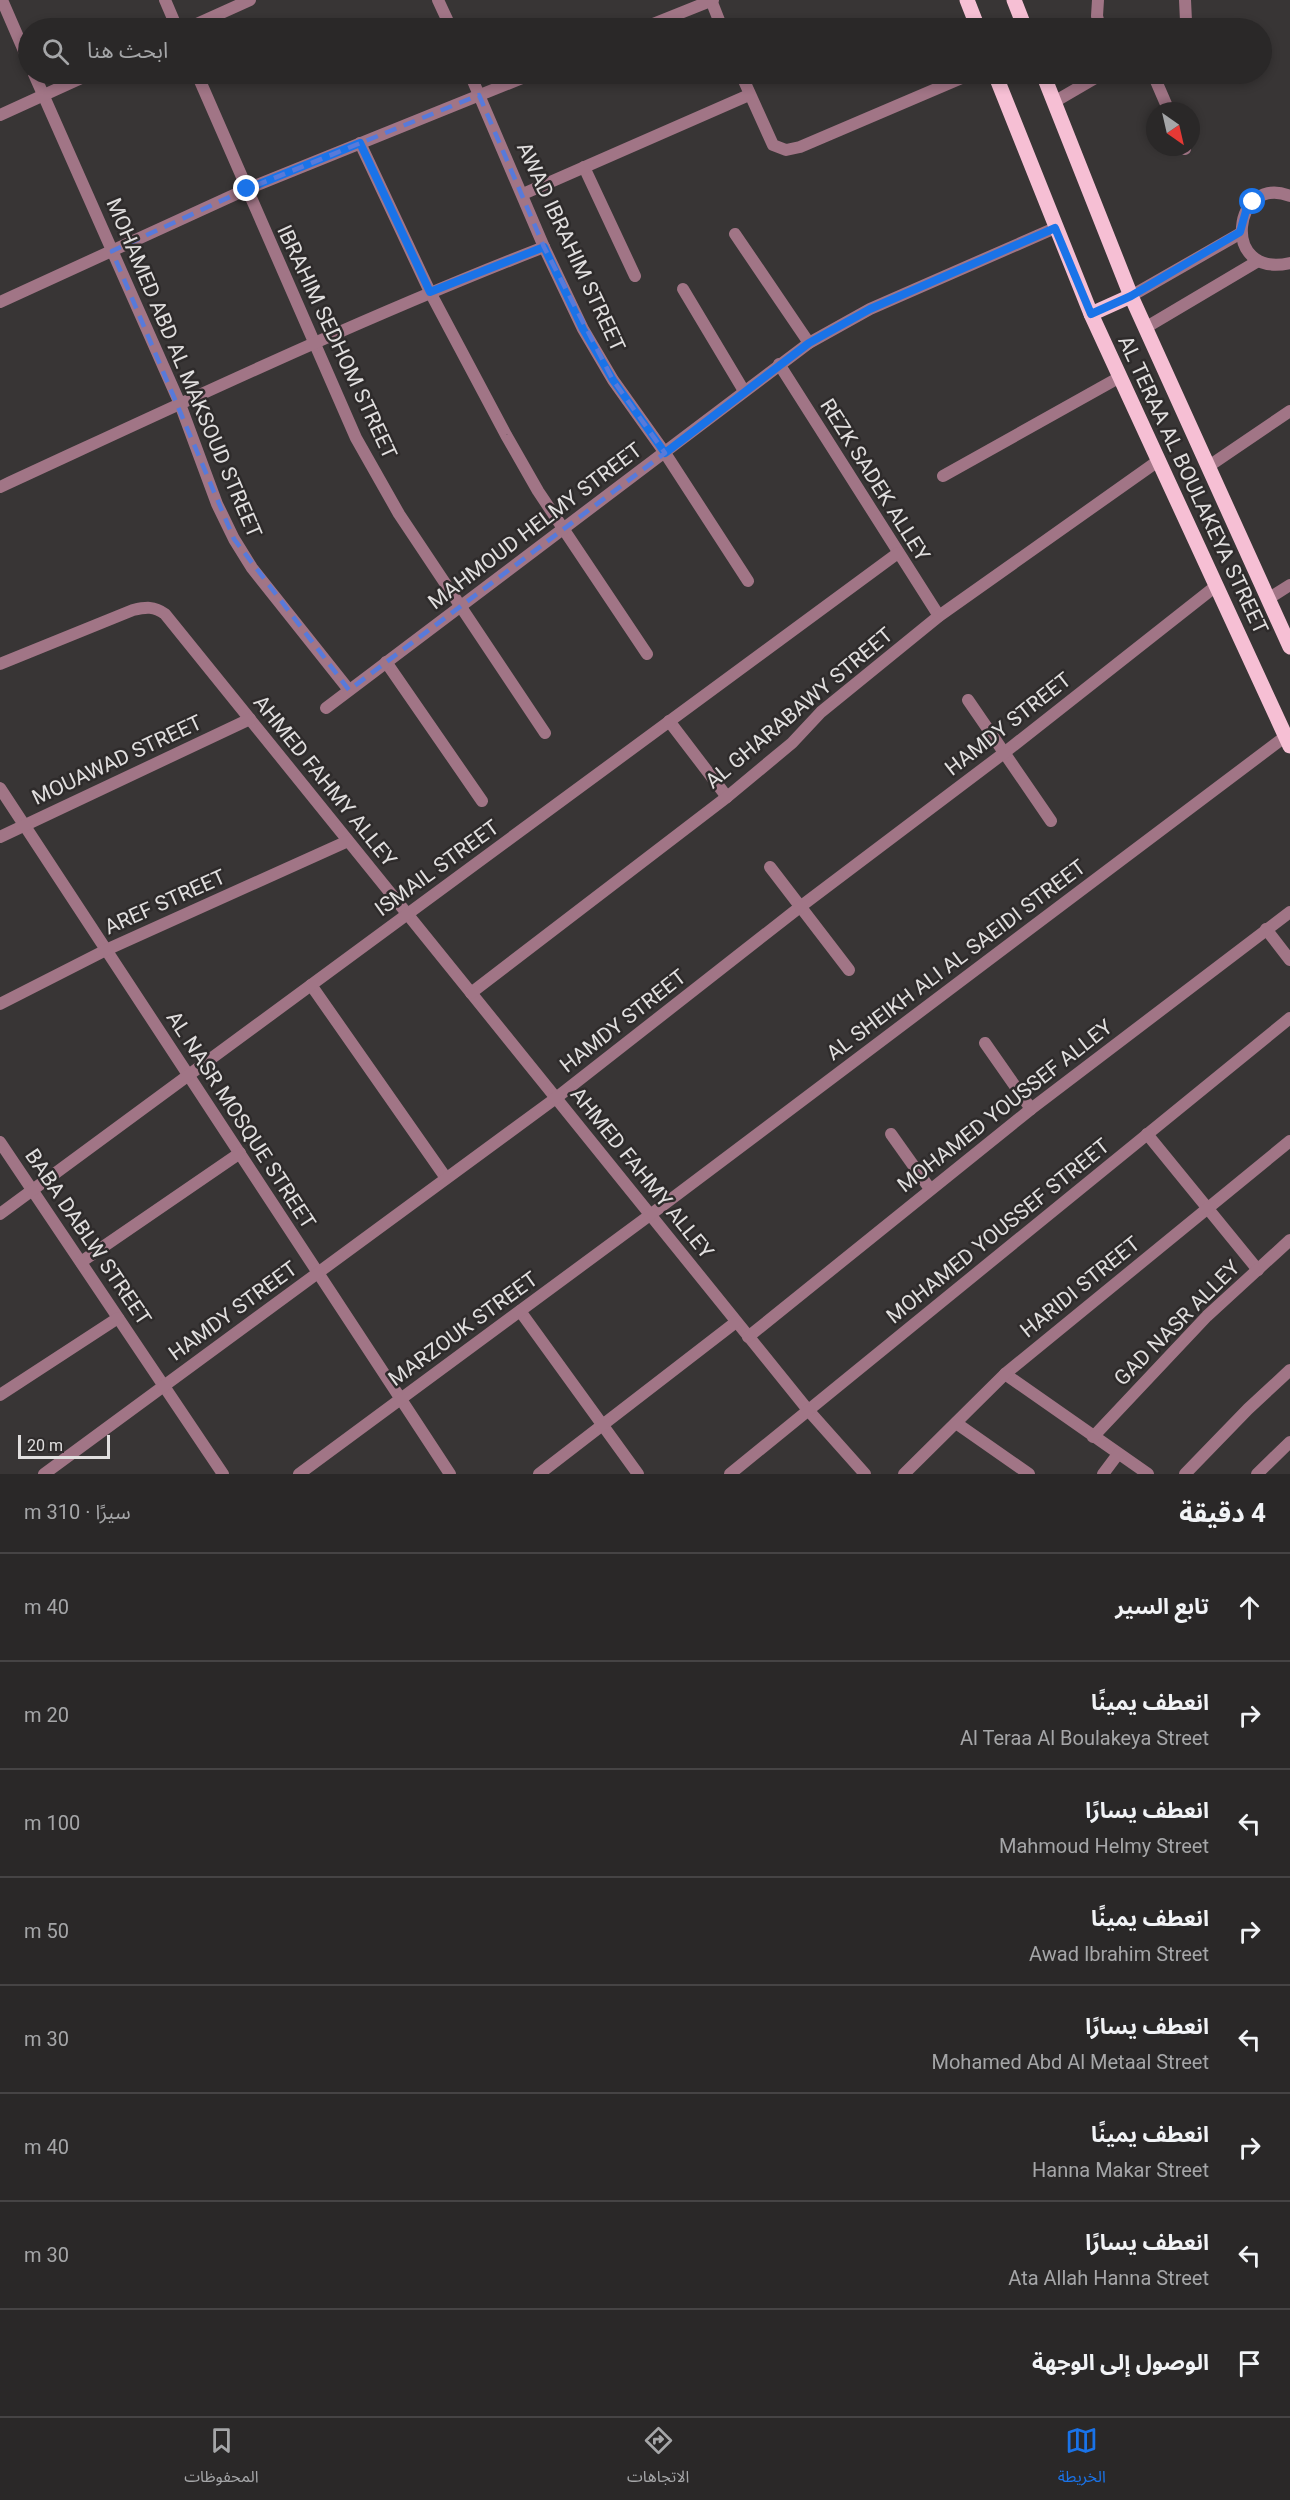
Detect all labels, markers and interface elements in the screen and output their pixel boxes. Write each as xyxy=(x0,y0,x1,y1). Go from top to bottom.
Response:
search box xyxy=(18,18,1272,84)
icon: search xyxy=(39,35,72,68)
text: ابحث هنا xyxy=(87,38,168,63)
north arrow xyxy=(1146,102,1200,156)
street label: AWAD IBRAHIM STREET xyxy=(512,139,630,356)
route end xyxy=(233,175,259,201)
route start xyxy=(1239,188,1265,214)
street label: MOHAMED ABD AL MAKSOUD STREET xyxy=(101,195,267,542)
street label: IBRAHIM SEDHOM STREET xyxy=(272,221,402,463)
street label: AL TERAA AL BOULAKEYA STREET xyxy=(1113,332,1273,638)
street label: REZK SADEK ALLEY xyxy=(815,394,935,566)
street label: MAHMOUD HELMY STREET xyxy=(423,438,647,614)
street label: AL GHARABAWY STREET xyxy=(700,622,898,793)
street label: HAMDY STREET xyxy=(940,667,1076,781)
street label: AHMED FAHMY ALLEY xyxy=(249,691,402,872)
street label: MOUAWAD STREET xyxy=(28,710,206,810)
street label: ISMAIL STREET xyxy=(370,815,504,921)
street label: AL SHEIKH ALI AL SAEIDI STREET xyxy=(822,854,1091,1065)
street label: AREF STREET xyxy=(101,864,230,939)
street label: HAMDY STREET xyxy=(555,964,691,1078)
street label: AL NASR MOSQUE STREET xyxy=(162,1007,321,1234)
street label: MOHAMED YOUSSEF ALLEY xyxy=(893,1014,1117,1197)
street label: AHMED FAHMY ALLEY xyxy=(566,1083,719,1264)
street label: MOHAMED YOUSSEF STREET xyxy=(882,1133,1115,1328)
street label: BABA DABLW STREET xyxy=(20,1144,156,1330)
street label: HARIDI STREET xyxy=(1015,1231,1145,1343)
street label: GAD NASR ALLEY xyxy=(1109,1255,1245,1391)
street label: HAMDY STREET xyxy=(164,1256,302,1366)
street label: MARZOUK STREET xyxy=(384,1267,543,1391)
scale bar xyxy=(18,1432,110,1460)
text: 20 m xyxy=(27,1436,63,1455)
text: 4 دقيقة xyxy=(1179,1498,1266,1528)
text: سيرًا · 310 m xyxy=(24,1500,131,1524)
icon: ahead xyxy=(1233,1591,1266,1624)
text: تابع السير xyxy=(1115,1594,1209,1619)
text: 40 m xyxy=(24,1595,69,1619)
text: انعطف يمينًا xyxy=(1091,1690,1209,1715)
icon: right xyxy=(1233,1699,1266,1732)
text: 20 m xyxy=(24,1703,69,1727)
text: Al Teraa Al Boulakeya Street xyxy=(960,1726,1209,1750)
text: انعطف يسارًا xyxy=(1085,1798,1209,1823)
icon: left xyxy=(1233,1807,1266,1840)
text: 100 m xyxy=(24,1811,80,1835)
text: Mahmoud Helmy Street xyxy=(999,1834,1209,1858)
text: انعطف يمينًا xyxy=(1091,1906,1209,1931)
icon: right xyxy=(1233,1915,1266,1948)
text: 50 m xyxy=(24,1919,69,1943)
text: Awad Ibrahim Street xyxy=(1029,1942,1209,1966)
text: انعطف يسارًا xyxy=(1085,2014,1209,2039)
icon: left xyxy=(1233,2023,1266,2056)
text: 30 m xyxy=(24,2027,69,2051)
text: Mohamed Abd Al Metaal Street xyxy=(932,2050,1209,2074)
text: انعطف يمينًا xyxy=(1091,2122,1209,2147)
icon: right xyxy=(1233,2131,1266,2164)
text: 40 m xyxy=(24,2135,69,2159)
text: Hanna Makar Street xyxy=(1032,2158,1209,2182)
text: انعطف يسارًا xyxy=(1085,2230,1209,2255)
icon: left xyxy=(1233,2239,1266,2272)
text: 30 m xyxy=(24,2243,69,2267)
text: Ata Allah Hanna Street xyxy=(1008,2266,1209,2290)
icon: arrive xyxy=(1233,2347,1266,2380)
text: الوصول إلى الوجهة xyxy=(1032,2350,1209,2375)
tab: المحفوظات xyxy=(184,2424,258,2494)
tab: الاتجاهات xyxy=(627,2424,689,2494)
tab: الخريطة xyxy=(1058,2424,1106,2494)

